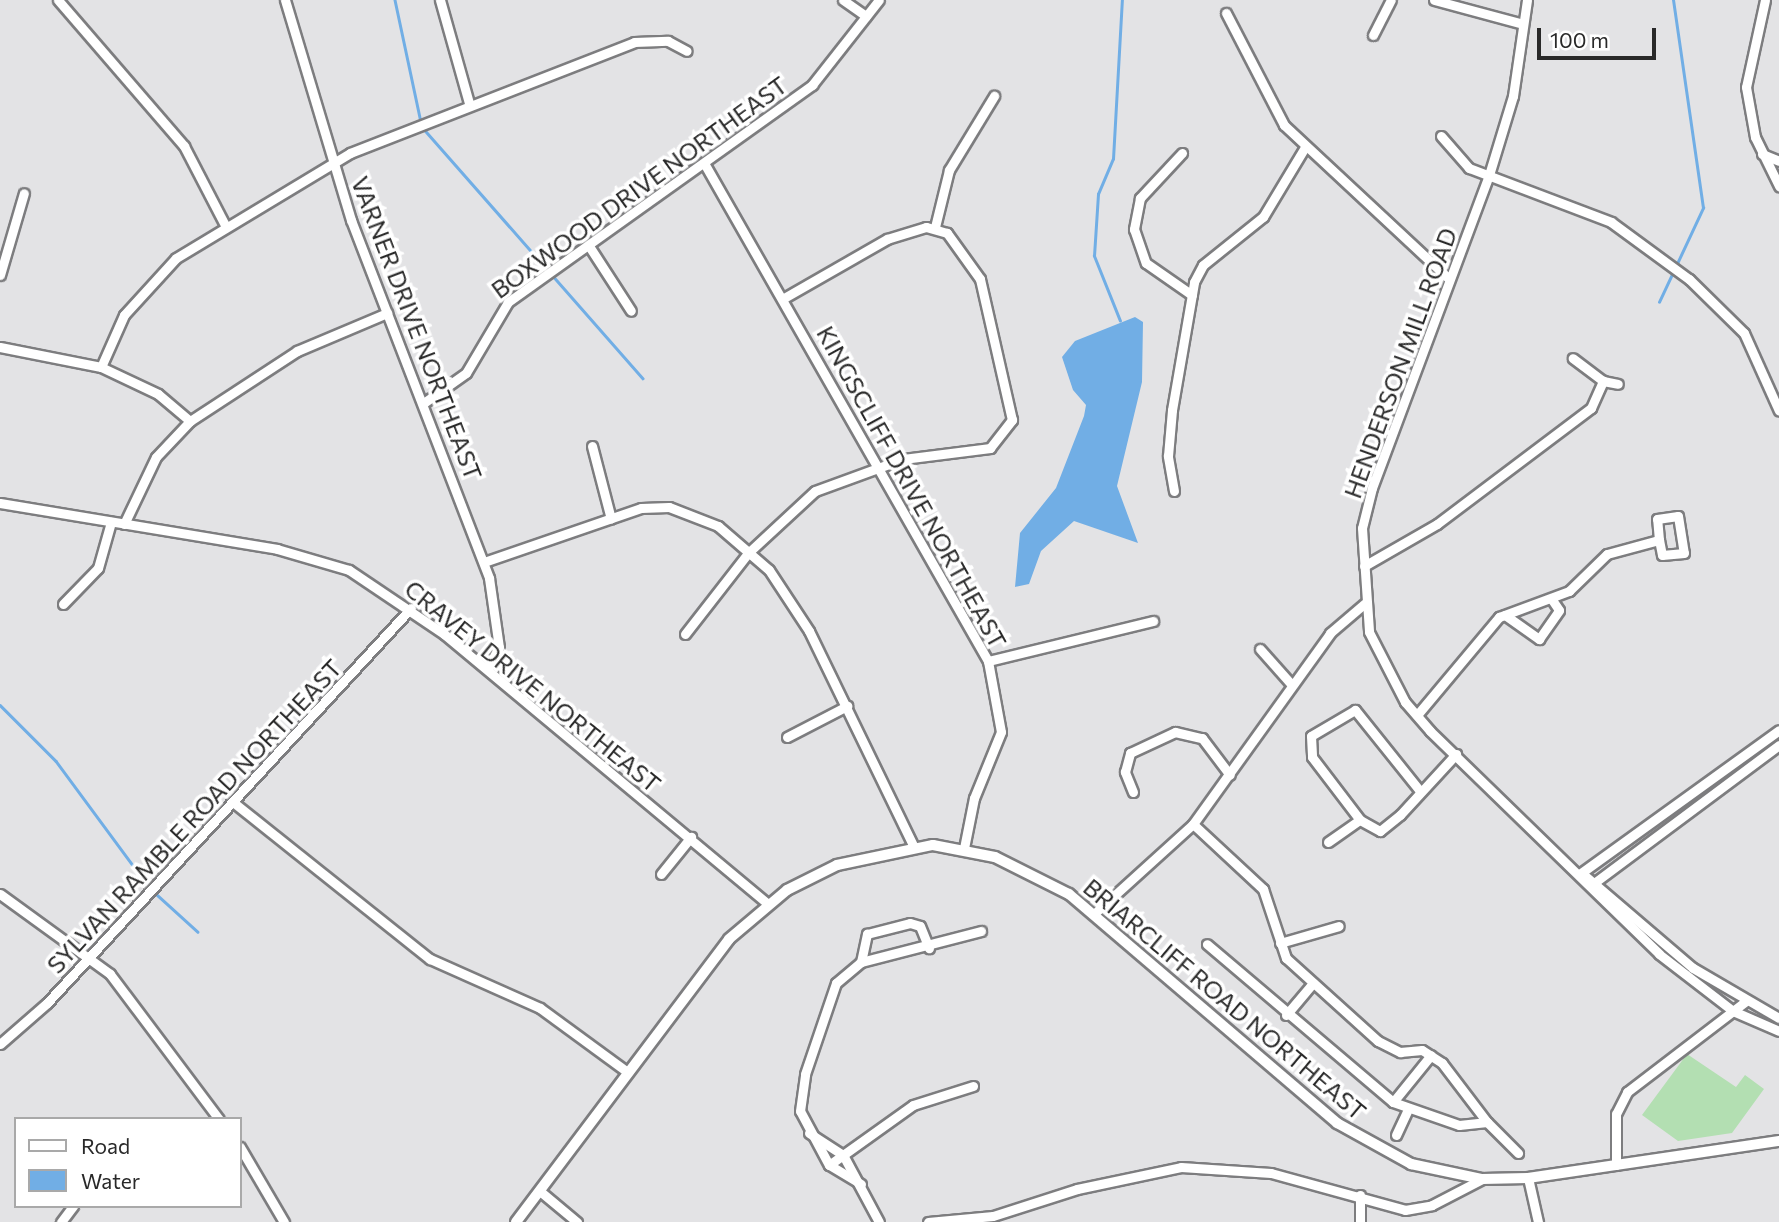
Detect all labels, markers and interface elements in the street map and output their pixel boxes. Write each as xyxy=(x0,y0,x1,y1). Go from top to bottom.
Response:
scale bar xyxy=(1541,14,1660,58)
text: 100 m xyxy=(1550,27,1609,52)
street label: BOXWOOD DRIVE NORTHEAST xyxy=(486,70,792,304)
street label: VARNER DRIVE NORTHEAST xyxy=(346,172,488,484)
street label: HENDERSON MILL ROAD xyxy=(1338,224,1462,502)
street label: KINGSCLIFF DRIVE NORTHEAST xyxy=(811,321,1013,653)
street label: CRAVEY DRIVE NORTHEAST xyxy=(399,574,667,798)
street label: SYLVAN RAMBLE ROAD NORTHEAST xyxy=(41,653,347,979)
street label: BRIARCLIFF ROAD NORTHEAST xyxy=(1078,872,1372,1126)
legend xyxy=(14,1117,242,1208)
text: Road xyxy=(81,1133,130,1158)
text: Water xyxy=(81,1168,140,1193)

